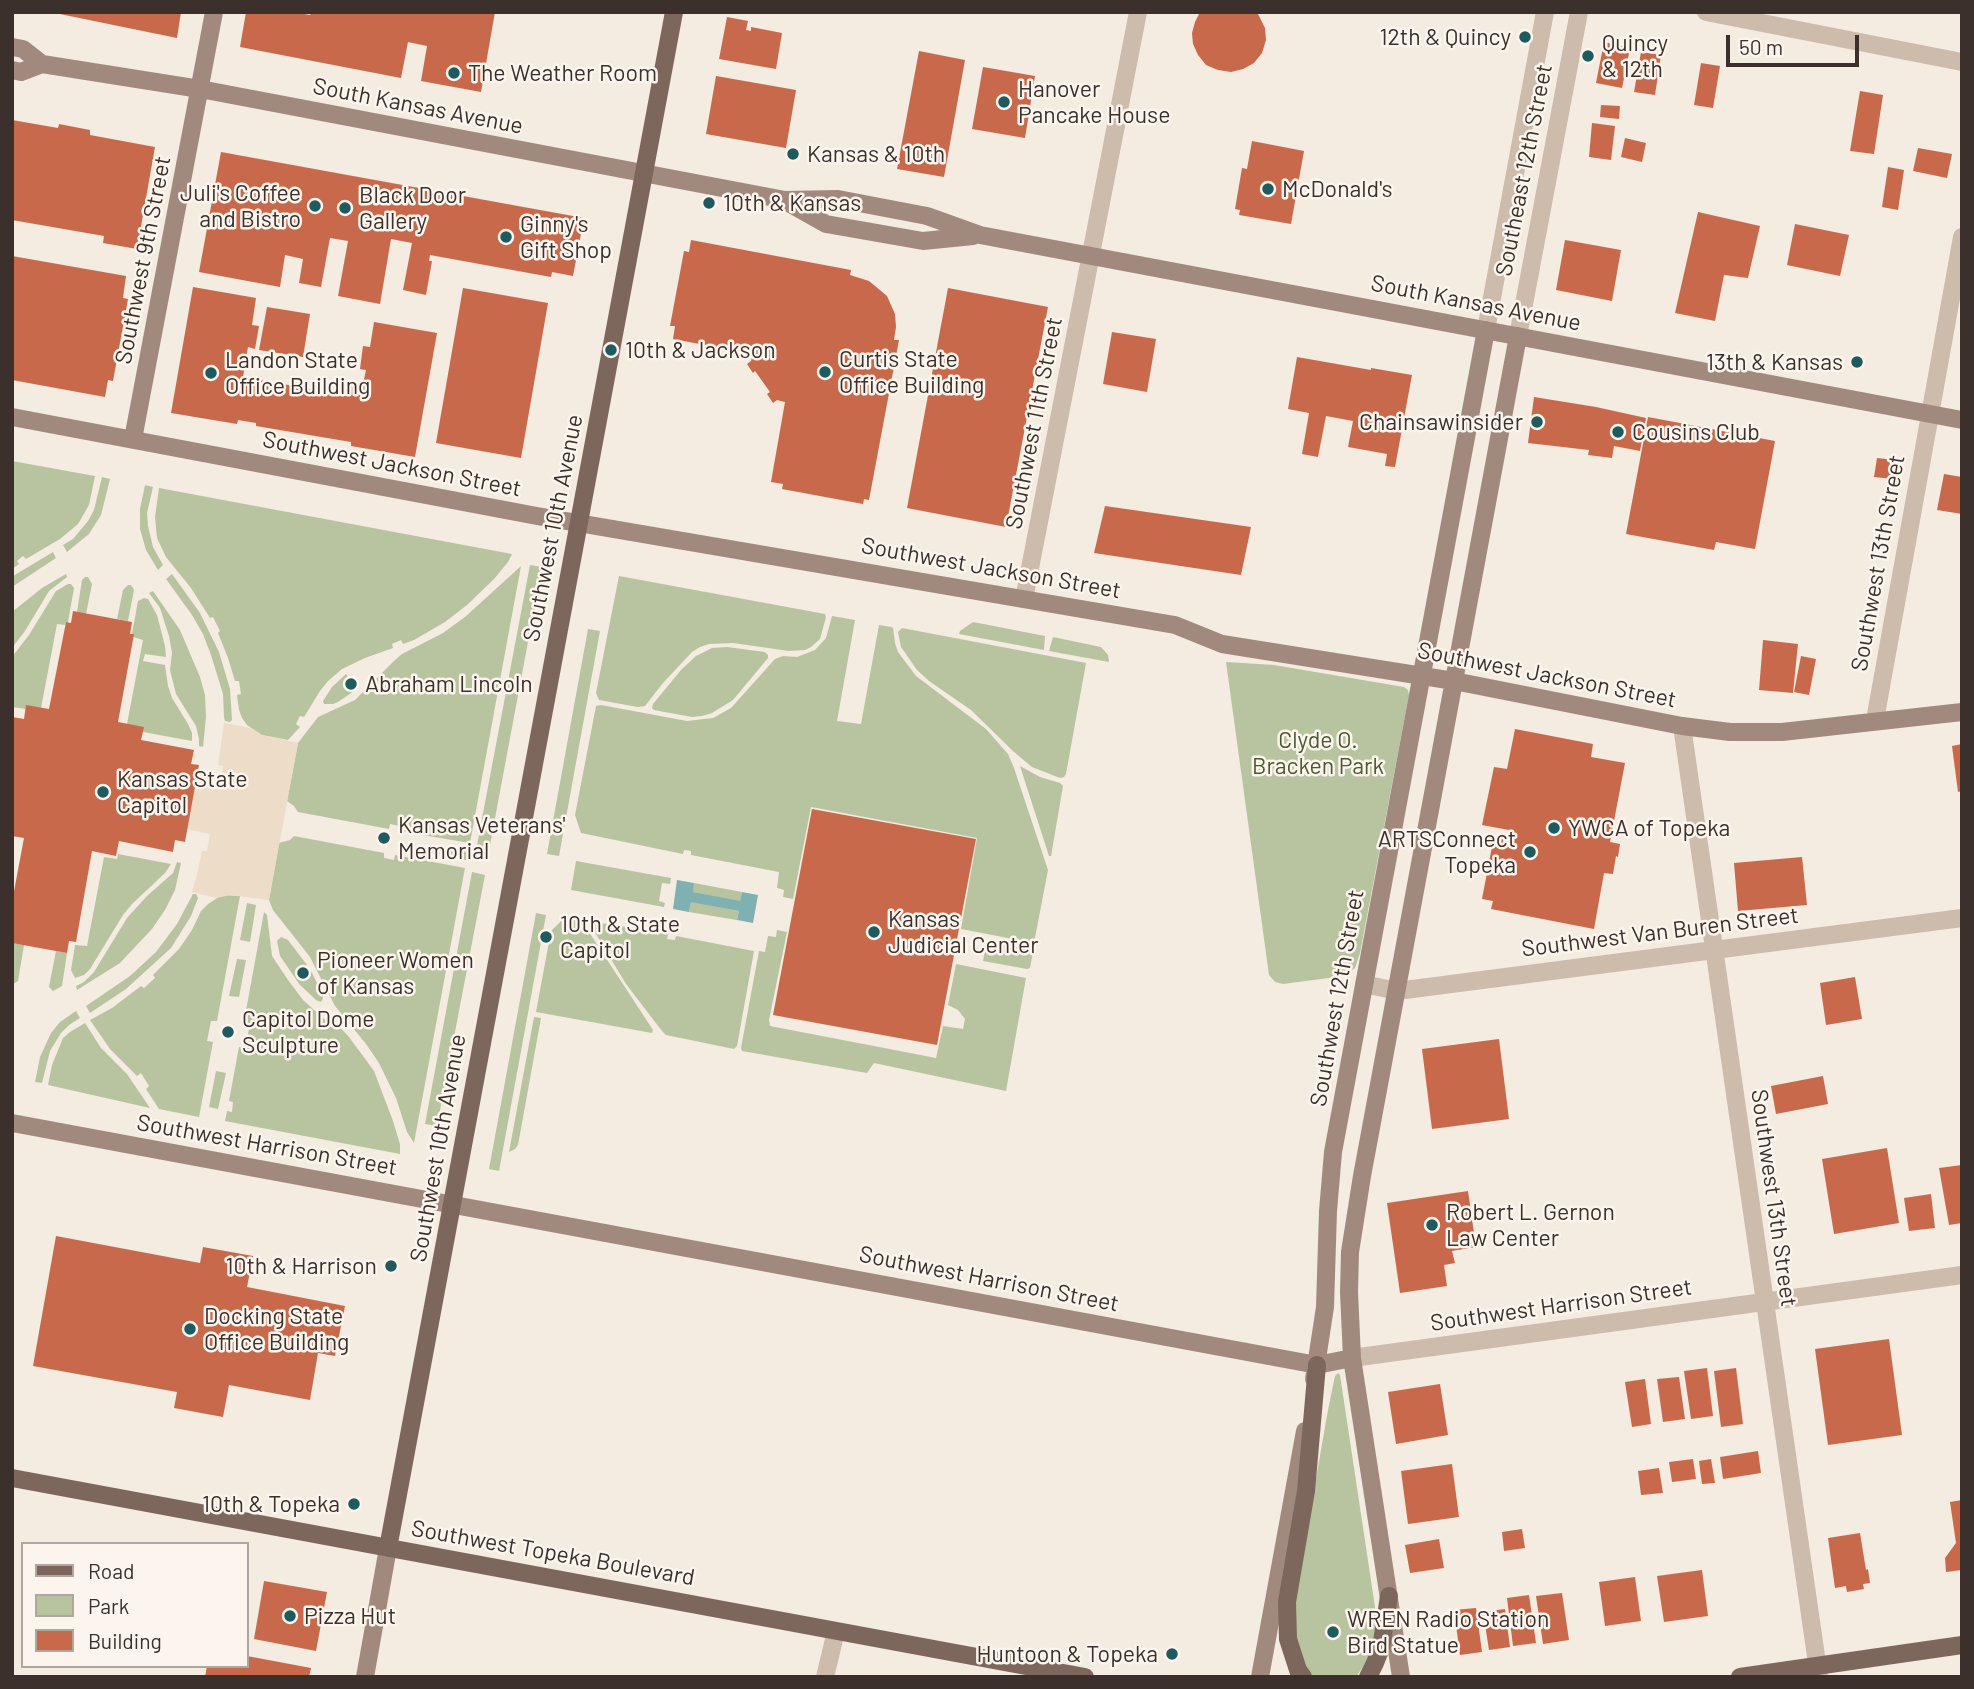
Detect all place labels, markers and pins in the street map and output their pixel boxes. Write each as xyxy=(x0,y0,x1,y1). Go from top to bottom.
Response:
place label: 12th & Quincy xyxy=(1379,23,1511,51)
marker: 12th & Quincy xyxy=(1517,29,1533,45)
place label: Quincy & 12th xyxy=(1602,29,1668,83)
marker: Quincy & 12th xyxy=(1580,48,1596,64)
place label: The Weather Room xyxy=(468,59,657,87)
marker: The Weather Room xyxy=(446,65,462,81)
place label: Hanover Pancake House xyxy=(1018,75,1170,129)
marker: Hanover Pancake House xyxy=(996,94,1012,110)
place label: Kansas & 10th xyxy=(807,140,945,168)
marker: Kansas & 10th xyxy=(785,146,801,162)
place label: McDonald's xyxy=(1282,175,1393,203)
place label: Juli's Coffee and Bistro xyxy=(180,179,301,233)
place label: Black Door Gallery xyxy=(359,181,466,235)
marker: McDonald's xyxy=(1260,181,1276,197)
place label: 10th & Kansas xyxy=(723,189,861,217)
marker: 10th & Kansas xyxy=(701,195,717,211)
marker: Juli's Coffee and Bistro xyxy=(307,198,323,214)
marker: Black Door Gallery xyxy=(337,200,353,216)
place label: Ginny's Gift Shop xyxy=(520,210,612,264)
marker: Ginny's Gift Shop xyxy=(498,229,514,245)
place label: 10th & Jackson xyxy=(625,336,776,364)
marker: 10th & Jackson xyxy=(603,342,619,358)
place label: Curtis State Office Building xyxy=(839,345,984,399)
place label: Landon State Office Building xyxy=(225,346,370,400)
place label: 13th & Kansas xyxy=(1706,348,1843,376)
marker: 13th & Kansas xyxy=(1849,354,1865,370)
marker: Curtis State Office Building xyxy=(817,364,833,380)
marker: Landon State Office Building xyxy=(203,365,219,381)
place label: Chainsawinsider xyxy=(1359,408,1523,436)
marker: Chainsawinsider xyxy=(1529,414,1545,430)
place label: Cousins Club xyxy=(1632,418,1760,446)
marker: Cousins Club xyxy=(1610,424,1626,440)
place label: Abraham Lincoln xyxy=(365,670,533,698)
marker: Abraham Lincoln xyxy=(343,676,359,692)
place label: Kansas State Capitol xyxy=(117,765,247,819)
marker: Kansas State Capitol xyxy=(95,784,111,800)
place label: Kansas Veterans' Memorial xyxy=(398,811,565,865)
place label: YWCA of Topeka xyxy=(1568,814,1730,842)
marker: YWCA of Topeka xyxy=(1546,820,1562,836)
place label: ARTSConnect Topeka xyxy=(1378,825,1516,879)
marker: Kansas Veterans' Memorial xyxy=(376,830,392,846)
marker: ARTSConnect Topeka xyxy=(1522,844,1538,860)
place label: Kansas Judicial Center xyxy=(888,905,1039,959)
place label: 10th & State Capitol xyxy=(560,910,680,964)
marker: Kansas Judicial Center xyxy=(866,924,882,940)
marker: 10th & State Capitol xyxy=(538,929,554,945)
place label: Pioneer Women of Kansas xyxy=(317,946,474,1000)
marker: Pioneer Women of Kansas xyxy=(295,965,311,981)
place label: Capitol Dome Sculpture xyxy=(242,1005,374,1059)
marker: Capitol Dome Sculpture xyxy=(220,1024,236,1040)
place label: Robert L. Gernon Law Center xyxy=(1446,1198,1615,1252)
marker: Robert L. Gernon Law Center xyxy=(1424,1217,1440,1233)
place label: 10th & Harrison xyxy=(225,1252,377,1280)
marker: 10th & Harrison xyxy=(383,1258,399,1274)
place label: Docking State Office Building xyxy=(204,1302,349,1356)
marker: Docking State Office Building xyxy=(182,1321,198,1337)
place label: 10th & Topeka xyxy=(202,1490,340,1518)
marker: 10th & Topeka xyxy=(346,1496,362,1512)
place label: Pizza Hut xyxy=(304,1602,396,1630)
place label: WREN Radio Station Bird Statue xyxy=(1347,1605,1549,1659)
marker: Pizza Hut xyxy=(282,1608,298,1624)
marker: WREN Radio Station Bird Statue xyxy=(1325,1624,1341,1640)
place label: Huntoon & Topeka xyxy=(977,1640,1158,1668)
marker: Huntoon & Topeka xyxy=(1164,1646,1180,1662)

